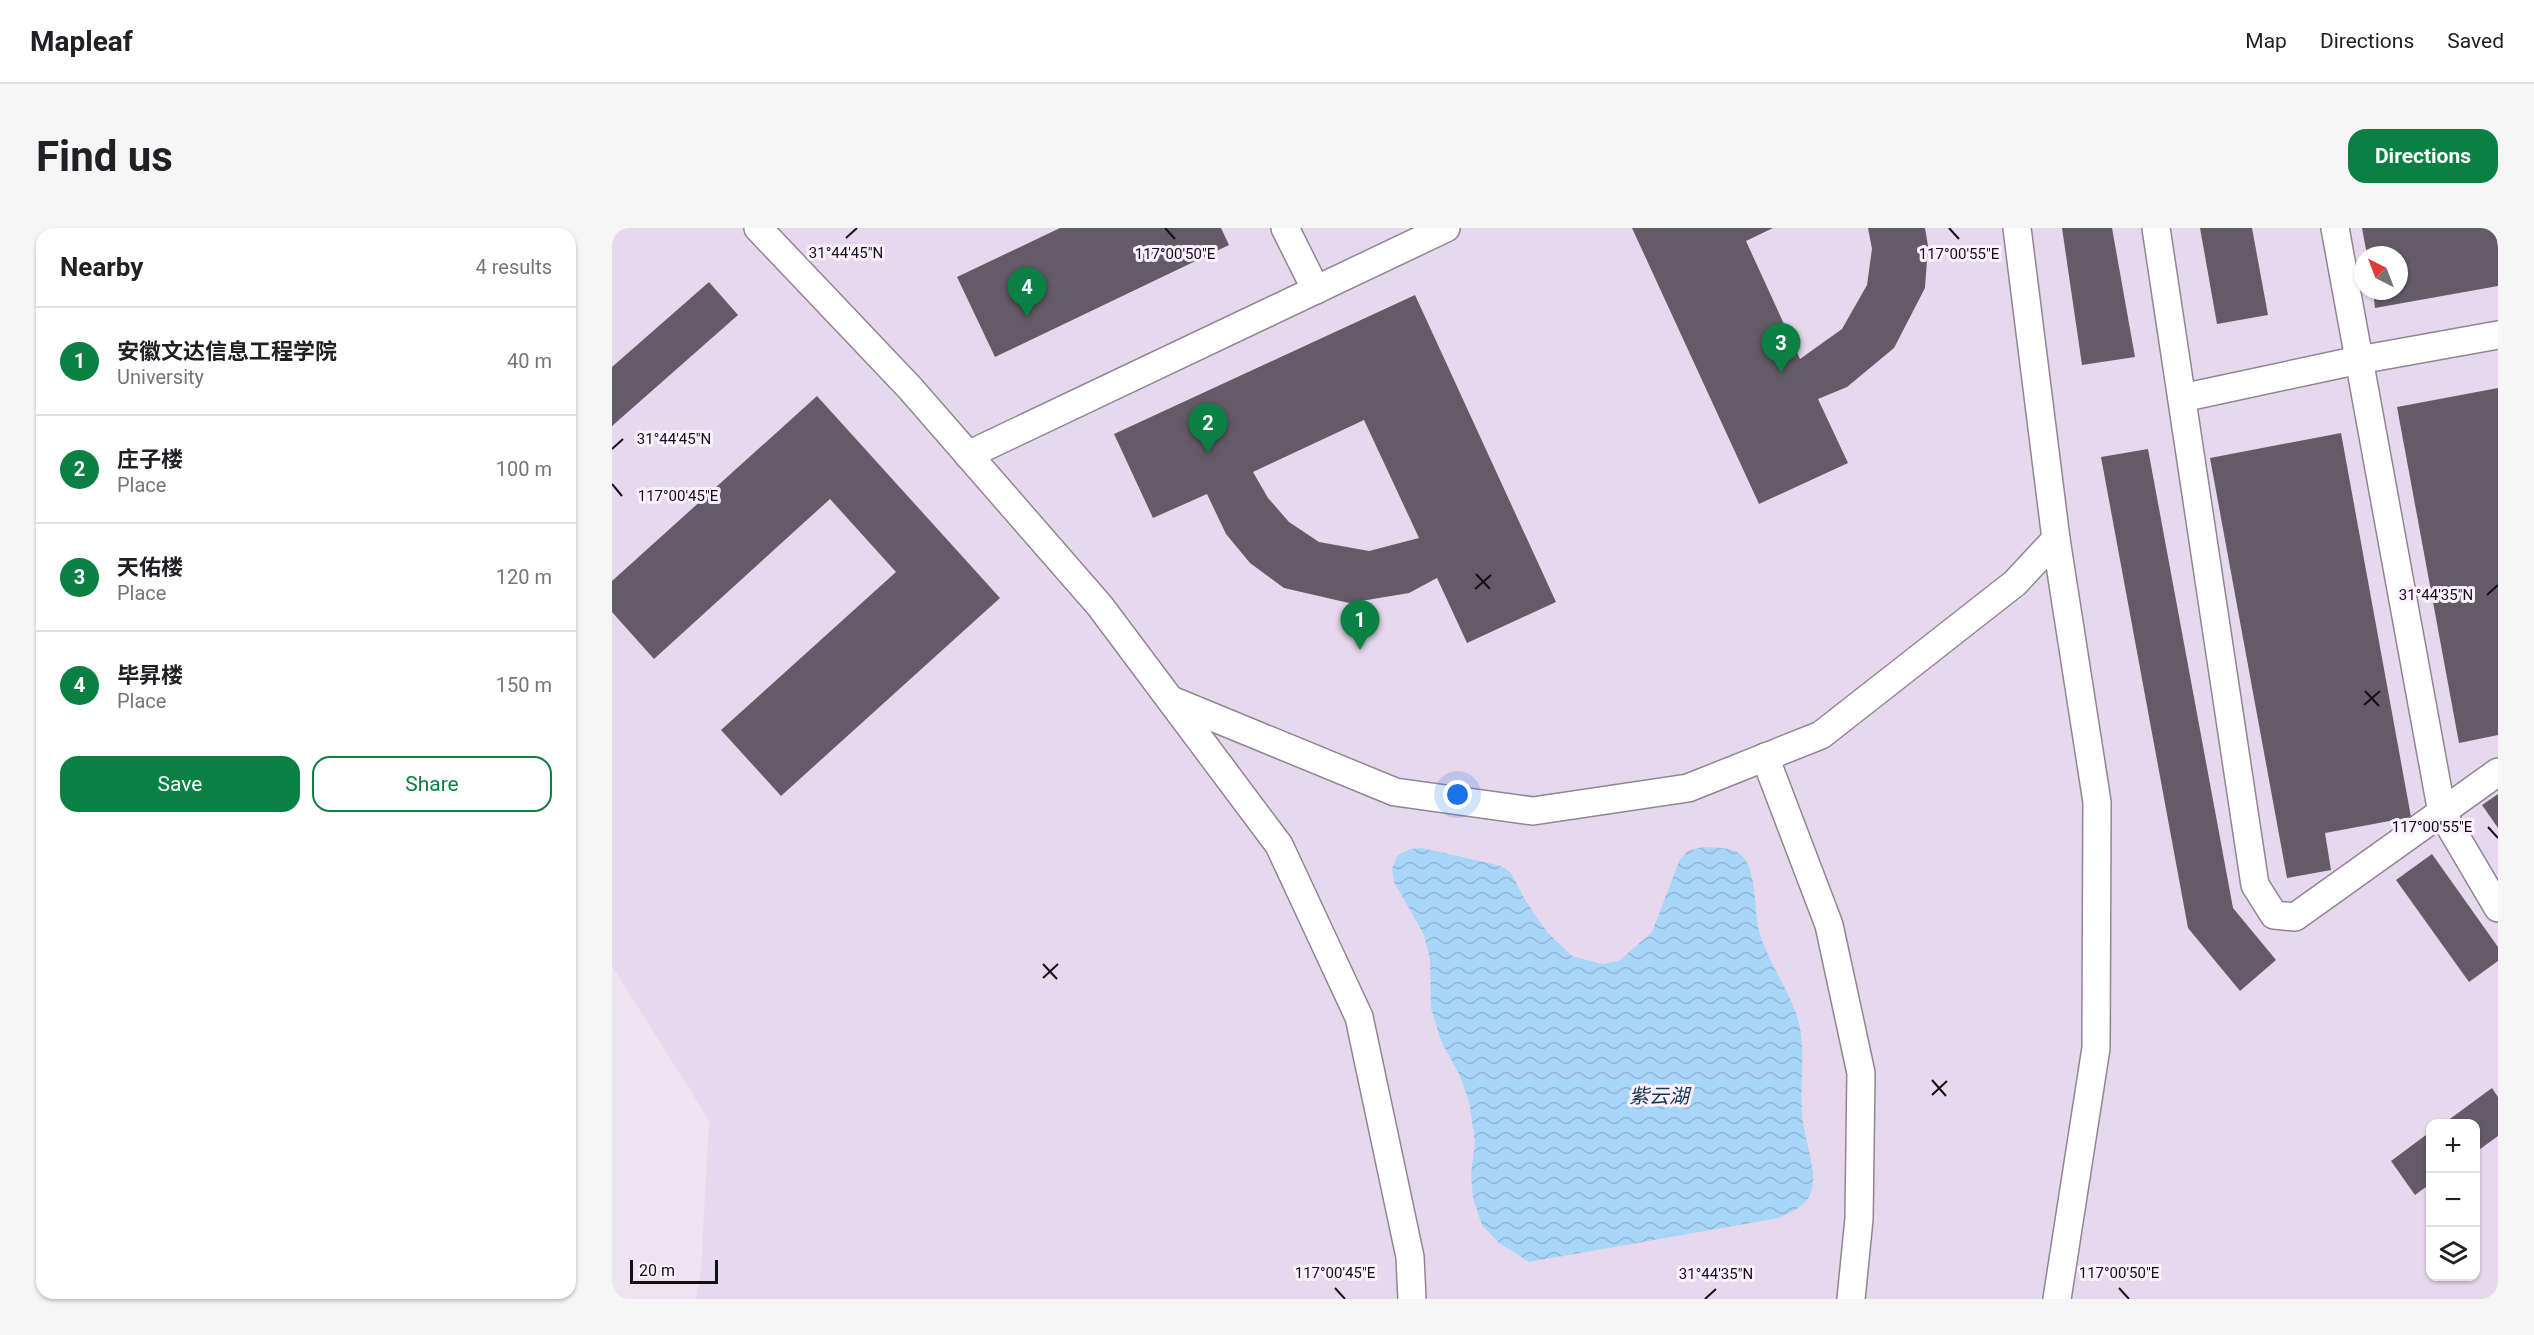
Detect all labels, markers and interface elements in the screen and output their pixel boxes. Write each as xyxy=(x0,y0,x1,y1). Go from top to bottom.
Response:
text: Mapleaf xyxy=(30,25,133,58)
text: Map xyxy=(2245,29,2287,53)
text: Directions xyxy=(2320,29,2414,53)
text: Saved xyxy=(2447,29,2504,53)
button: Directions xyxy=(2348,129,2498,183)
text: Find us xyxy=(36,132,173,181)
text: 31°44'45"N xyxy=(809,244,883,262)
text: 117°00'50"E xyxy=(1135,245,1216,263)
text: 117°00'55"E xyxy=(1919,245,2000,263)
north arrow xyxy=(2354,246,2408,300)
text: Nearby xyxy=(60,252,143,282)
text: 4 results xyxy=(476,255,552,279)
pin: 4 xyxy=(1008,268,1046,317)
pin: 3 xyxy=(1762,324,1800,373)
text: 安徽文达信息工程学院 xyxy=(117,339,337,364)
text: 1 xyxy=(74,349,85,373)
text: 40 m xyxy=(507,349,552,373)
text: University xyxy=(117,365,204,389)
pin: 2 xyxy=(1188,404,1228,453)
text: 31°44'45"N xyxy=(637,430,711,448)
text: 庄子楼 xyxy=(117,447,183,472)
text: 2 xyxy=(74,457,85,481)
text: 100 m xyxy=(496,457,552,481)
text: Place xyxy=(117,473,166,497)
text: 117°00'45"E xyxy=(638,487,719,505)
text: 天佑楼 xyxy=(117,555,183,580)
text: 3 xyxy=(74,565,85,589)
text: 120 m xyxy=(496,565,552,589)
text: Place xyxy=(117,581,166,605)
text: 31°44'35"N xyxy=(2399,586,2473,604)
pin: 1 xyxy=(1340,600,1380,650)
text: 毕昇楼 xyxy=(117,663,183,688)
text: 4 xyxy=(74,673,85,697)
text: 150 m xyxy=(496,673,552,697)
text: Place xyxy=(117,689,166,713)
button: Save xyxy=(60,756,300,812)
button: Share xyxy=(312,756,552,812)
your location xyxy=(1443,780,1472,809)
text: 117°00'55"E xyxy=(2392,818,2473,836)
water label: 紫云湖 xyxy=(1629,1084,1692,1108)
map controls xyxy=(2426,1119,2480,1281)
button: + xyxy=(2426,1119,2480,1173)
button: − xyxy=(2426,1173,2480,1227)
button: layers xyxy=(2426,1227,2480,1281)
scale bar xyxy=(630,1257,718,1284)
text: 20 m xyxy=(639,1261,675,1280)
text: 117°00'45"E xyxy=(1295,1264,1376,1282)
text: 117°00'50"E xyxy=(2079,1264,2160,1282)
text: 31°44'35"N xyxy=(1679,1265,1753,1283)

